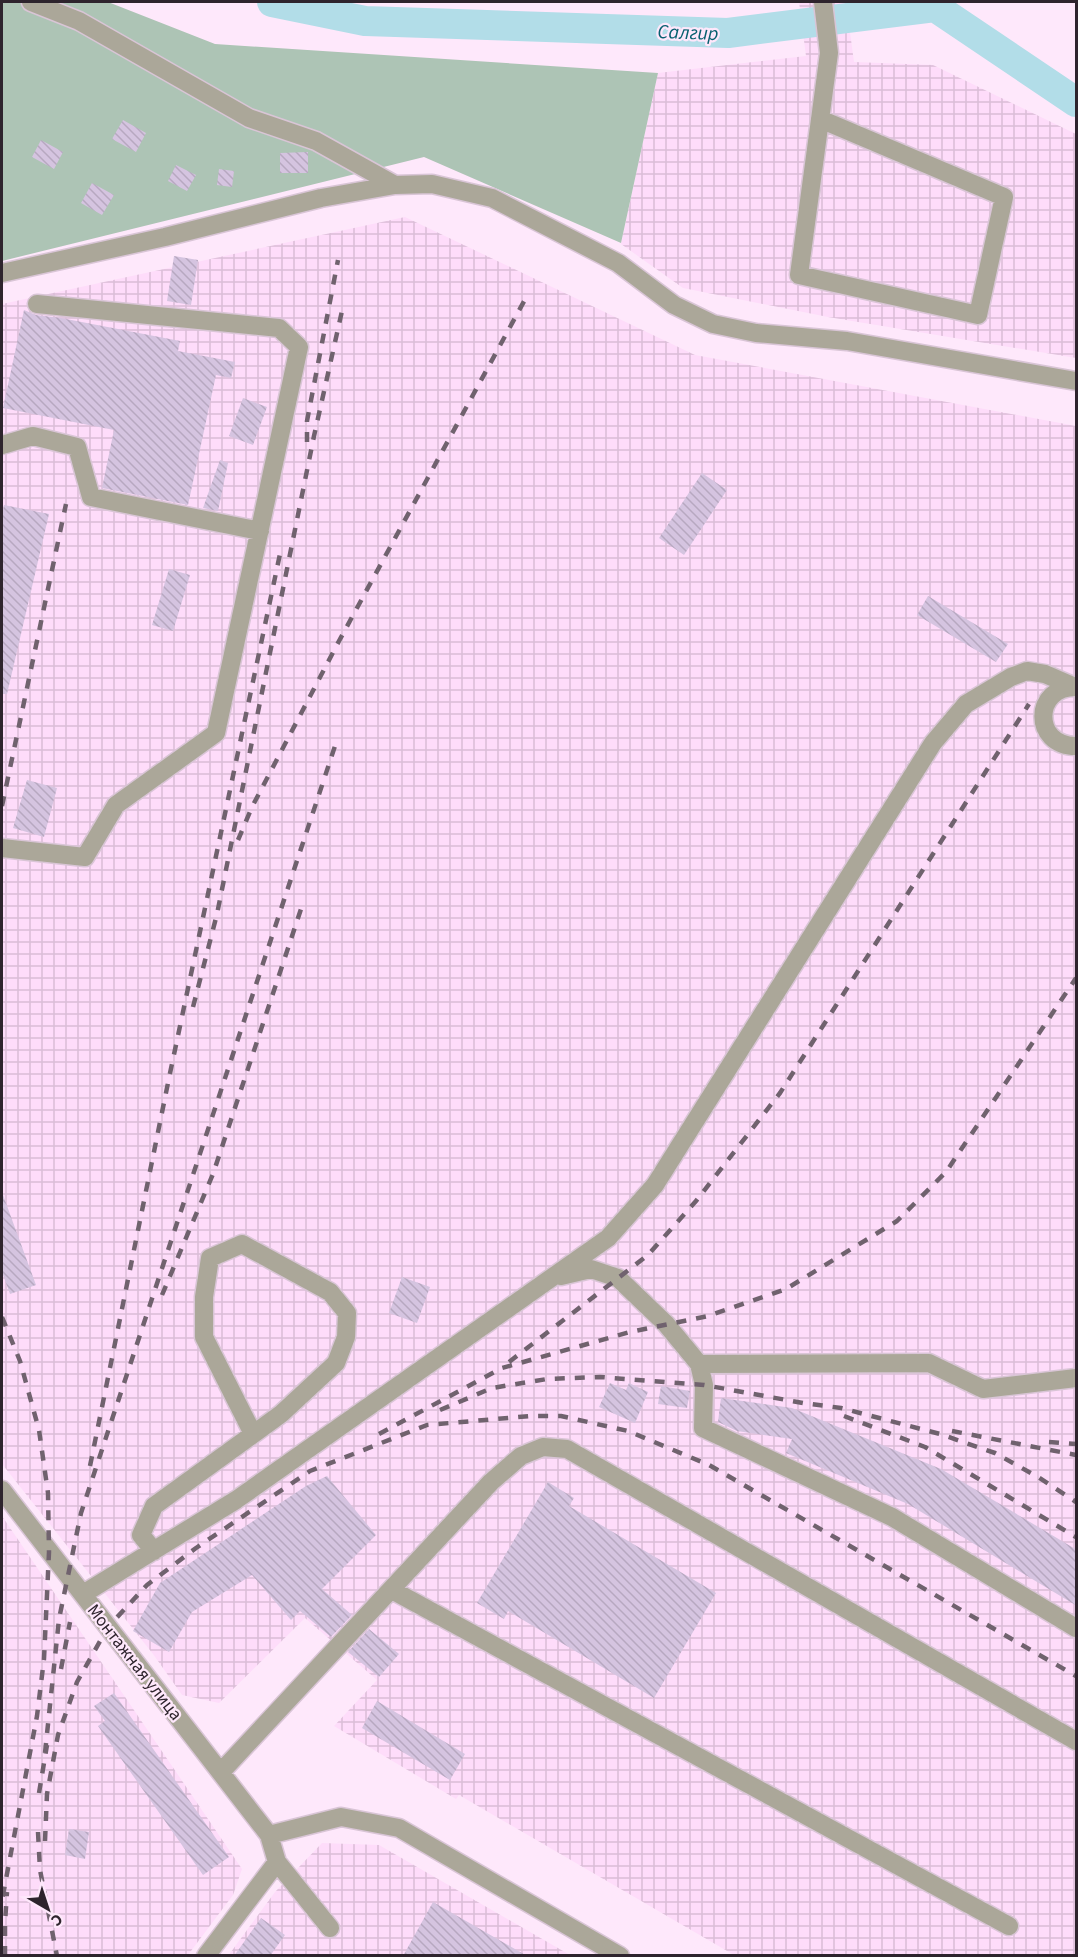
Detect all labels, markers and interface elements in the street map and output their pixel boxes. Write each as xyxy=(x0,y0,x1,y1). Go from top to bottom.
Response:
water label: Салгир xyxy=(657,18,719,48)
street label: Монтажная улица xyxy=(81,1599,188,1726)
north arrow xyxy=(18,1879,78,1939)
text: С xyxy=(46,1908,67,1931)

